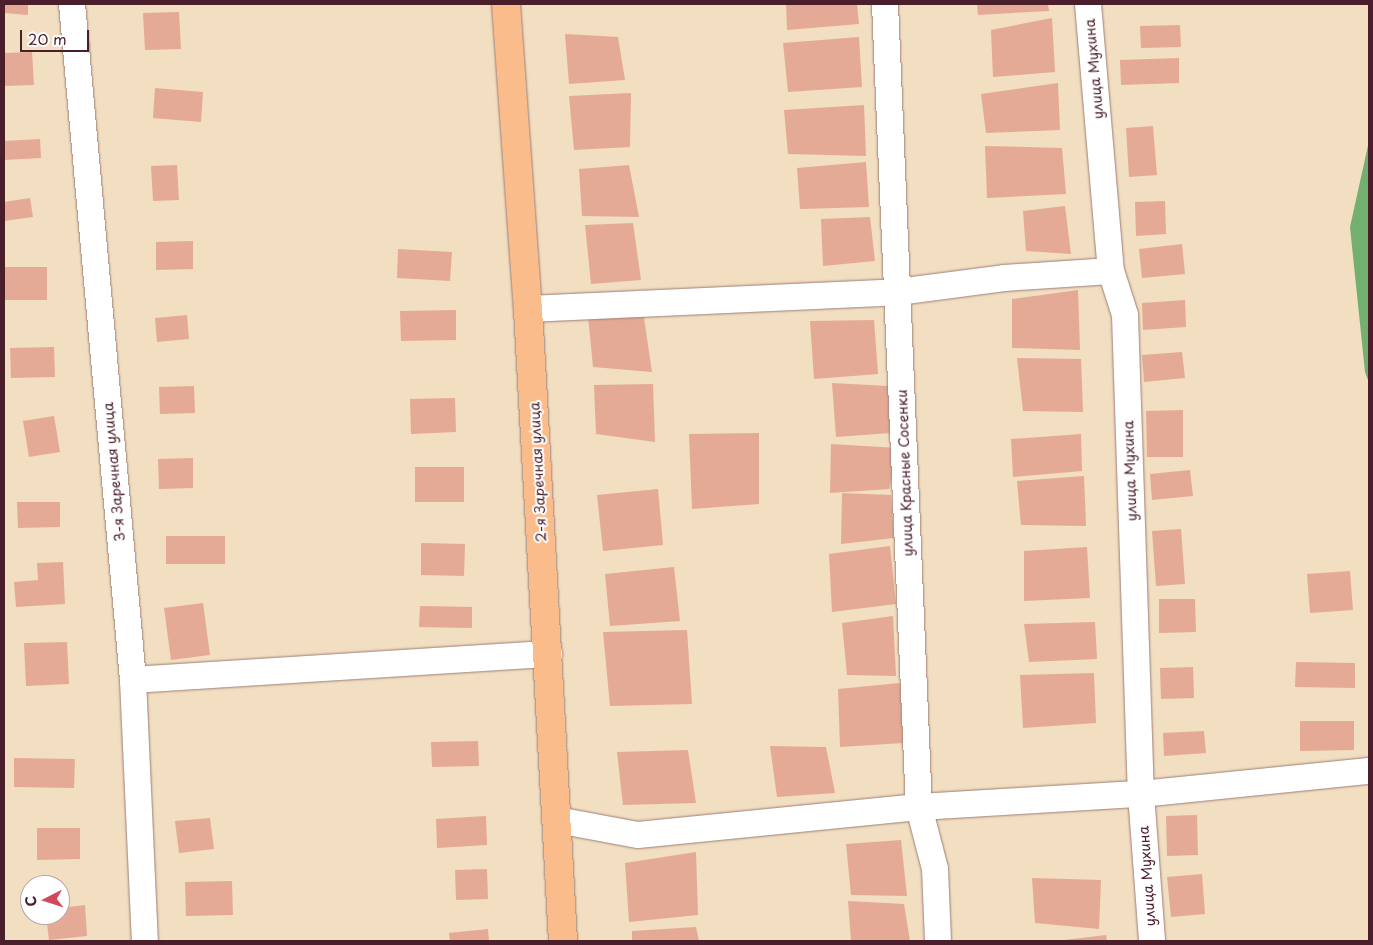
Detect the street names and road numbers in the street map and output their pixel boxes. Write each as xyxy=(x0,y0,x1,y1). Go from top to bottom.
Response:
street label: улица Мухина xyxy=(1081,18,1107,120)
street label: улица Красные Сосенки xyxy=(894,389,916,557)
street label: 3-я Заречная улица xyxy=(100,401,128,543)
street label: 2-я Заречная улица xyxy=(526,401,550,543)
street label: улица Мухина xyxy=(1120,420,1140,522)
street label: улица Мухина xyxy=(1135,825,1159,927)

